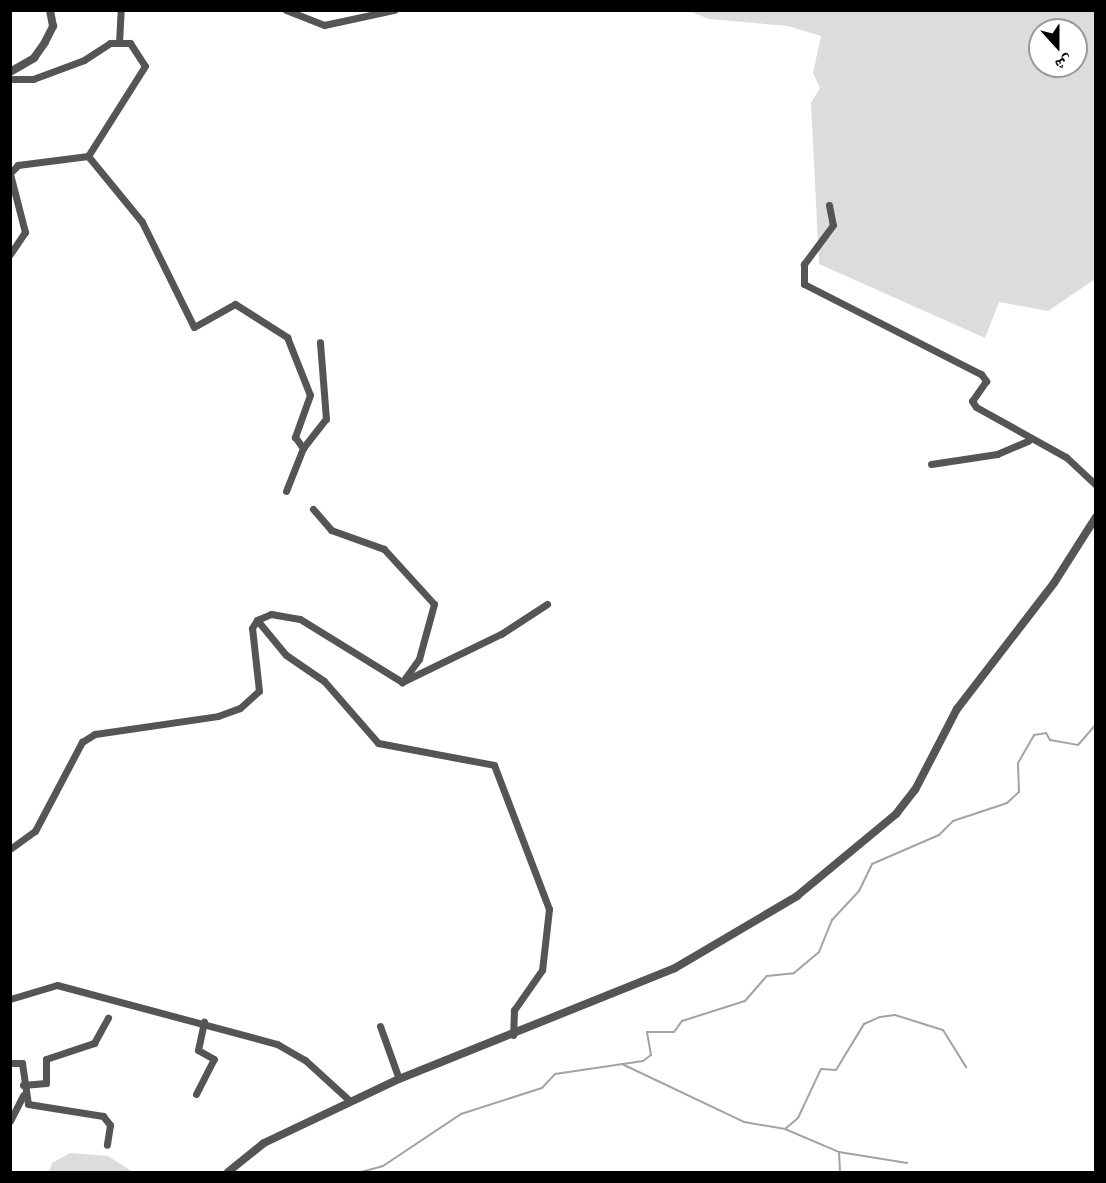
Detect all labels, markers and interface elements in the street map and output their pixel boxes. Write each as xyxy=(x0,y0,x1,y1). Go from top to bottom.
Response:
north arrow xyxy=(1028,18,1088,78)
text: ش xyxy=(1053,51,1075,75)

